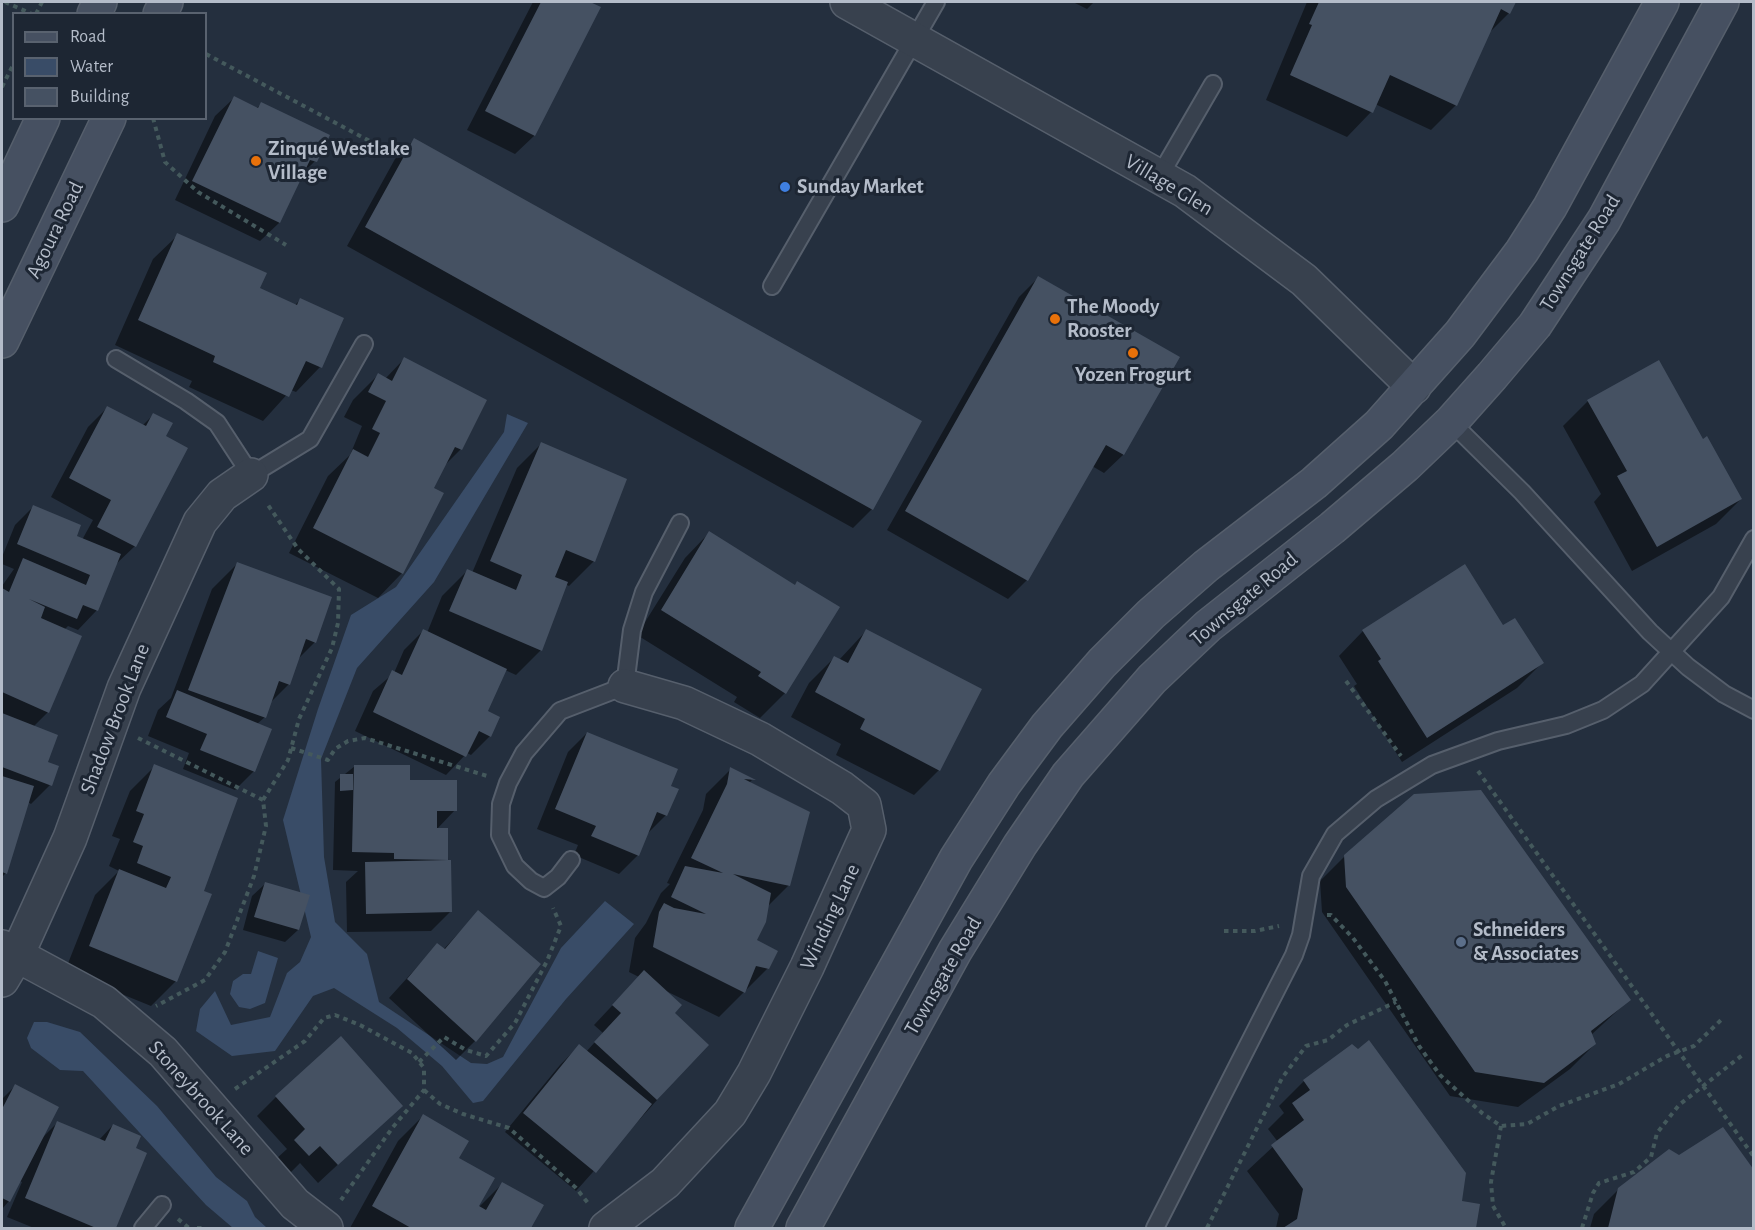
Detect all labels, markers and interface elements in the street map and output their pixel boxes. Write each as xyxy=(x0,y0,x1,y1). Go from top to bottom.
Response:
legend xyxy=(12,12,207,120)
text: Road xyxy=(70,28,106,46)
text: Water xyxy=(70,58,113,76)
text: Building xyxy=(70,88,129,106)
place label: Zinqué Westlake Village xyxy=(268,136,410,186)
street label: Village Glen xyxy=(1120,149,1218,221)
marker: Zinqué Westlake Village xyxy=(249,154,263,168)
place label: Sunday Market xyxy=(797,174,924,200)
street label: Agoura Road xyxy=(21,177,89,283)
marker: Sunday Market xyxy=(778,180,792,194)
street label: Townsgate Road xyxy=(1534,190,1626,316)
place label: The Moody Rooster xyxy=(1067,294,1160,344)
marker: The Moody Rooster xyxy=(1048,312,1062,326)
marker: Yozen Frogurt xyxy=(1126,346,1140,360)
place label: Yozen Frogurt xyxy=(1075,362,1191,388)
street label: Townsgate Road xyxy=(1185,547,1303,651)
street label: Shadow Brook Lane xyxy=(75,640,155,798)
street label: Winding Lane xyxy=(795,860,865,974)
street label: Townsgate Road xyxy=(899,912,987,1040)
place label: Schneiders & Associates xyxy=(1473,917,1579,967)
marker: Schneiders & Associates xyxy=(1454,935,1468,949)
street label: Stoneybrook Lane xyxy=(143,1035,259,1161)

